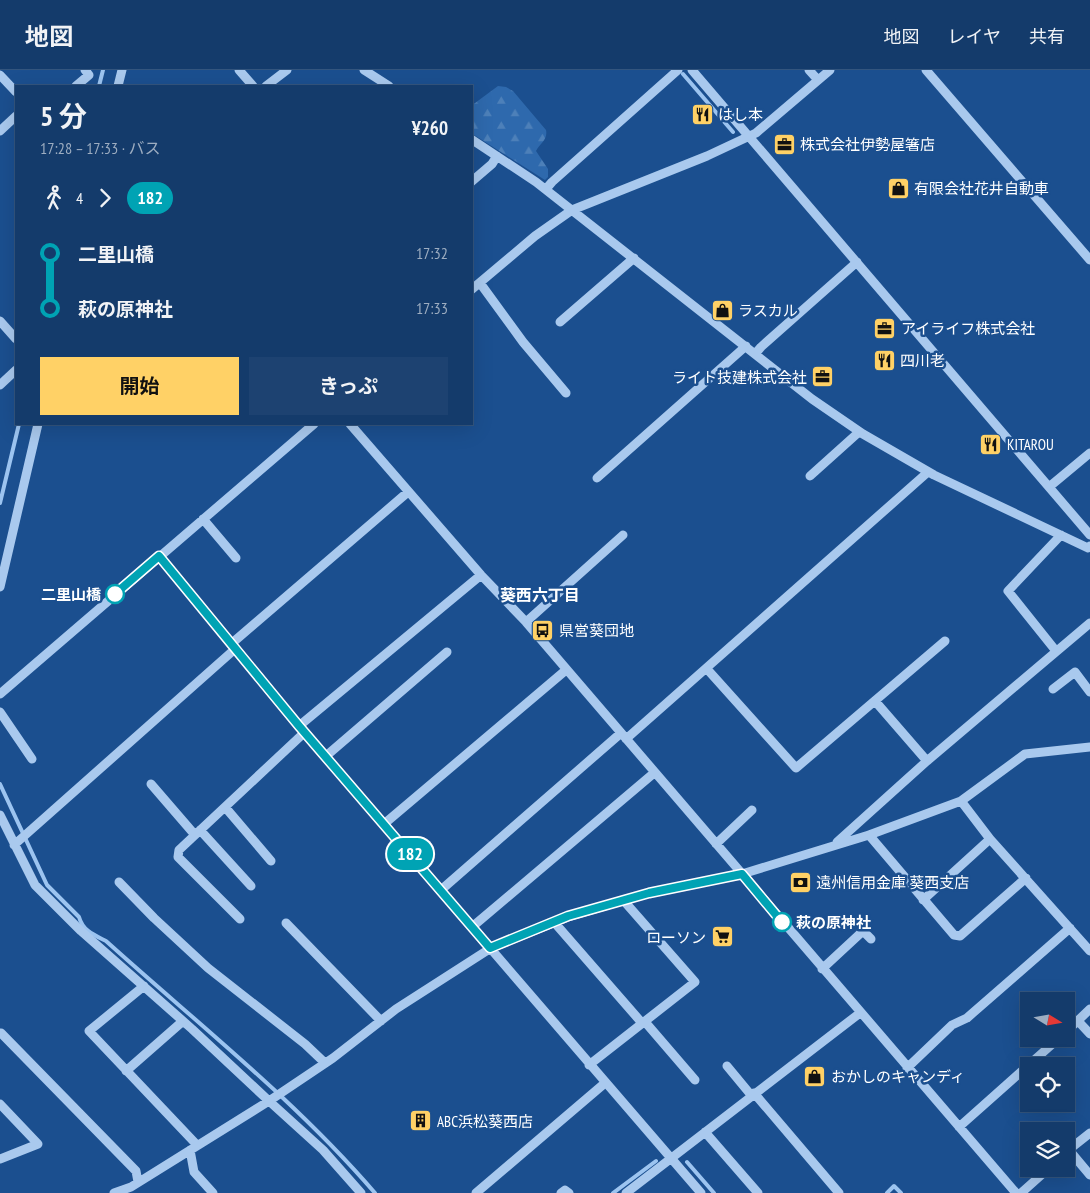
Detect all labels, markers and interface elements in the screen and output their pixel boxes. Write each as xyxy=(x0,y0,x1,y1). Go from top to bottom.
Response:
text: 地図 xyxy=(25,21,73,52)
text: 地図 xyxy=(884,25,920,48)
text: レイヤ xyxy=(948,25,1001,48)
text: 共有 xyxy=(1029,25,1065,48)
text: 5 分 xyxy=(40,97,87,134)
restaurant icon: はし本 xyxy=(690,102,714,126)
place label: はし本 xyxy=(718,105,763,124)
text: ¥260 xyxy=(412,116,448,140)
office icon: 株式会社伊勢屋箸店 xyxy=(772,132,796,156)
place label: 株式会社伊勢屋箸店 xyxy=(800,135,935,154)
text: 17:28 – 17:33 · バス xyxy=(40,138,160,158)
shop icon: 有限会社花井自動車 xyxy=(886,176,910,200)
place label: 有限会社花井自動車 xyxy=(914,179,1049,198)
icon: walk xyxy=(40,184,68,212)
icon: forward xyxy=(91,184,119,212)
text: 182 xyxy=(137,186,163,209)
text: 4 xyxy=(76,188,83,208)
text: 二里山橋 xyxy=(78,242,154,266)
text: 17:32 xyxy=(416,243,448,263)
text: 萩の原神社 xyxy=(78,297,173,321)
text: 17:33 xyxy=(416,298,448,318)
shop icon: ラスカル xyxy=(710,298,734,322)
place label: ラスカル xyxy=(738,301,798,320)
office icon: アイライフ株式会社 xyxy=(873,316,897,340)
place label: アイライフ株式会社 xyxy=(901,319,1035,338)
restaurant icon: 四川老 xyxy=(872,348,896,372)
place label: 四川老 xyxy=(900,351,945,370)
button: 開始 xyxy=(40,357,239,415)
button: きっぷ xyxy=(249,357,448,415)
office icon: ライト技建株式会社 xyxy=(811,365,835,389)
place label: ライト技建株式会社 xyxy=(672,368,807,387)
restaurant icon: KITAROU xyxy=(979,432,1003,456)
place label: KITAROU xyxy=(1007,435,1054,454)
marker: 二里山橋 xyxy=(105,584,125,604)
place label: 二里山橋 xyxy=(41,585,102,604)
district label: 葵西六丁目 xyxy=(500,585,580,605)
bus stop icon: 県営葵団地 xyxy=(531,618,555,642)
place label: 県営葵団地 xyxy=(559,621,634,640)
line badge: 182 xyxy=(381,838,439,870)
text: 182 xyxy=(397,842,423,865)
bank icon: 遠州信用金庫 葵西支店 xyxy=(788,870,812,894)
place label: 遠州信用金庫 葵西支店 xyxy=(816,873,969,892)
marker: 萩の原神社 xyxy=(772,912,792,932)
place label: 萩の原神社 xyxy=(796,913,871,932)
supermarket icon: ローソン xyxy=(710,925,734,949)
place label: ローソン xyxy=(646,928,706,947)
north arrow xyxy=(1020,992,1075,1048)
map controls xyxy=(1020,992,1075,1177)
button: locate xyxy=(1020,1057,1075,1112)
shop icon: おかしのキャンディ xyxy=(803,1064,827,1088)
place label: おかしのキャンディ xyxy=(831,1067,965,1086)
building icon: ABC浜松葵西店 xyxy=(409,1109,433,1133)
place label: ABC浜松葵西店 xyxy=(437,1112,533,1131)
button: layers xyxy=(1020,1122,1075,1177)

